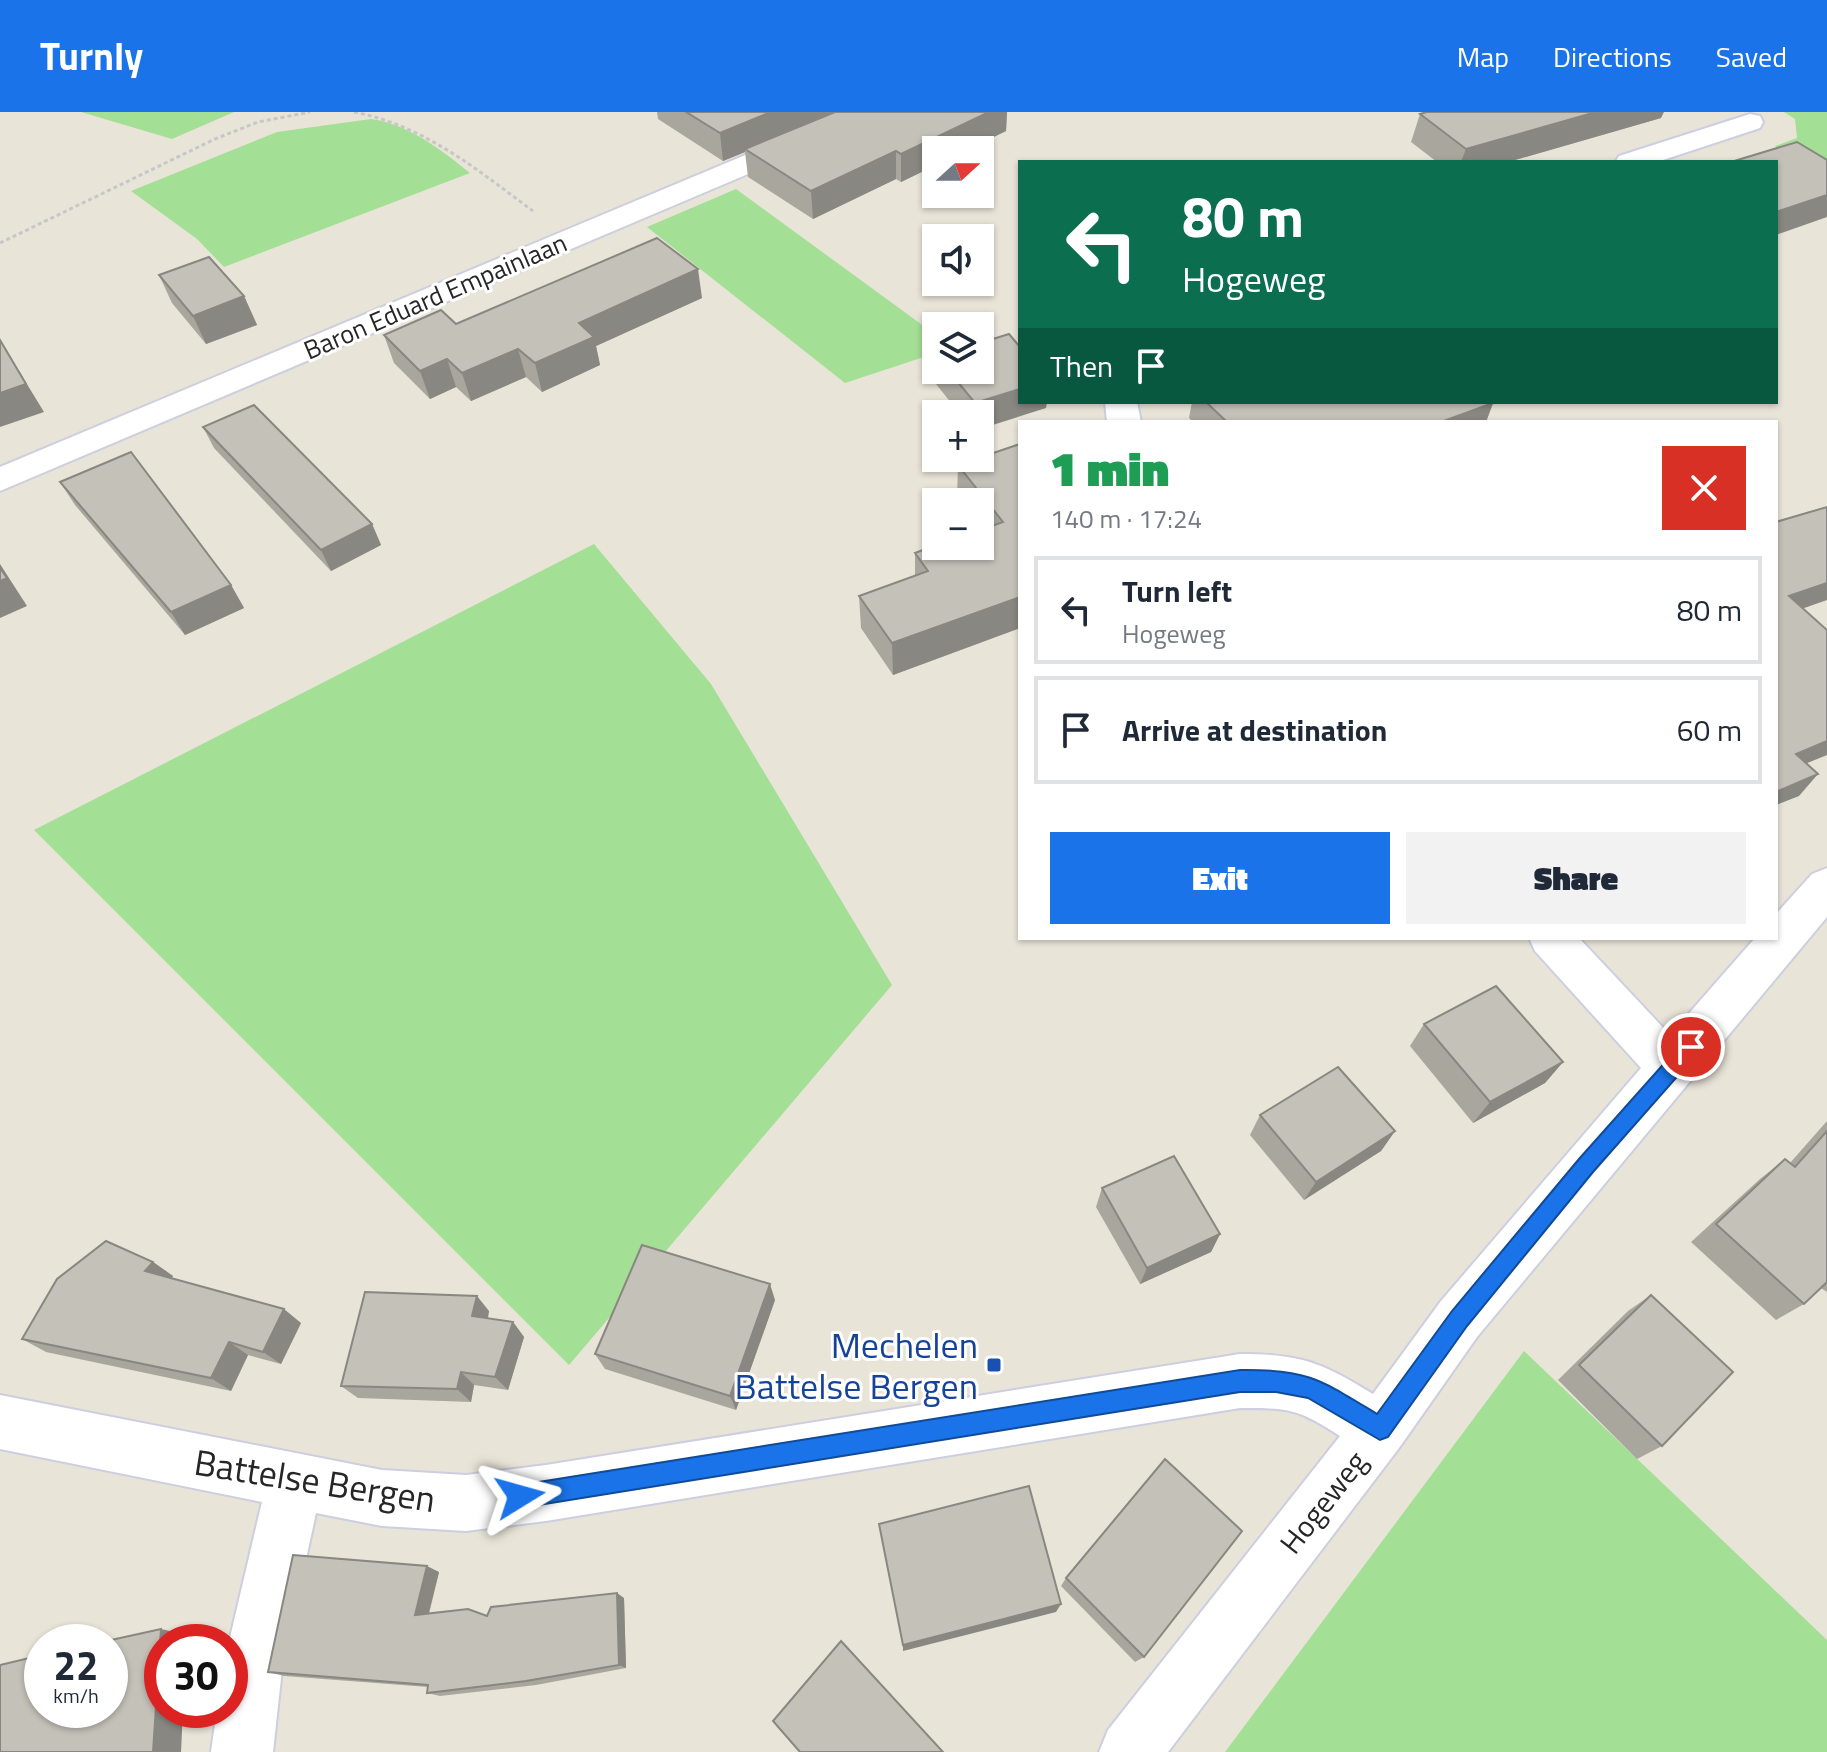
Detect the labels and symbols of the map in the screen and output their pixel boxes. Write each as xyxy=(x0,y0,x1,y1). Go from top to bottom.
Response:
north arrow xyxy=(922,136,994,208)
street label: Baron Eduard Empainlaan xyxy=(297,223,573,369)
pin xyxy=(1657,1013,1725,1081)
place label: Mechelen Battelse Bergen xyxy=(735,1317,978,1413)
marker: Mechelen Battelse Bergen xyxy=(985,1356,1003,1374)
street label: Battelse Bergen xyxy=(190,1434,440,1526)
street label: Hogeweg xyxy=(1268,1441,1378,1563)
position arrow xyxy=(478,1454,562,1538)
speed limit sign: 30 xyxy=(144,1624,248,1728)

